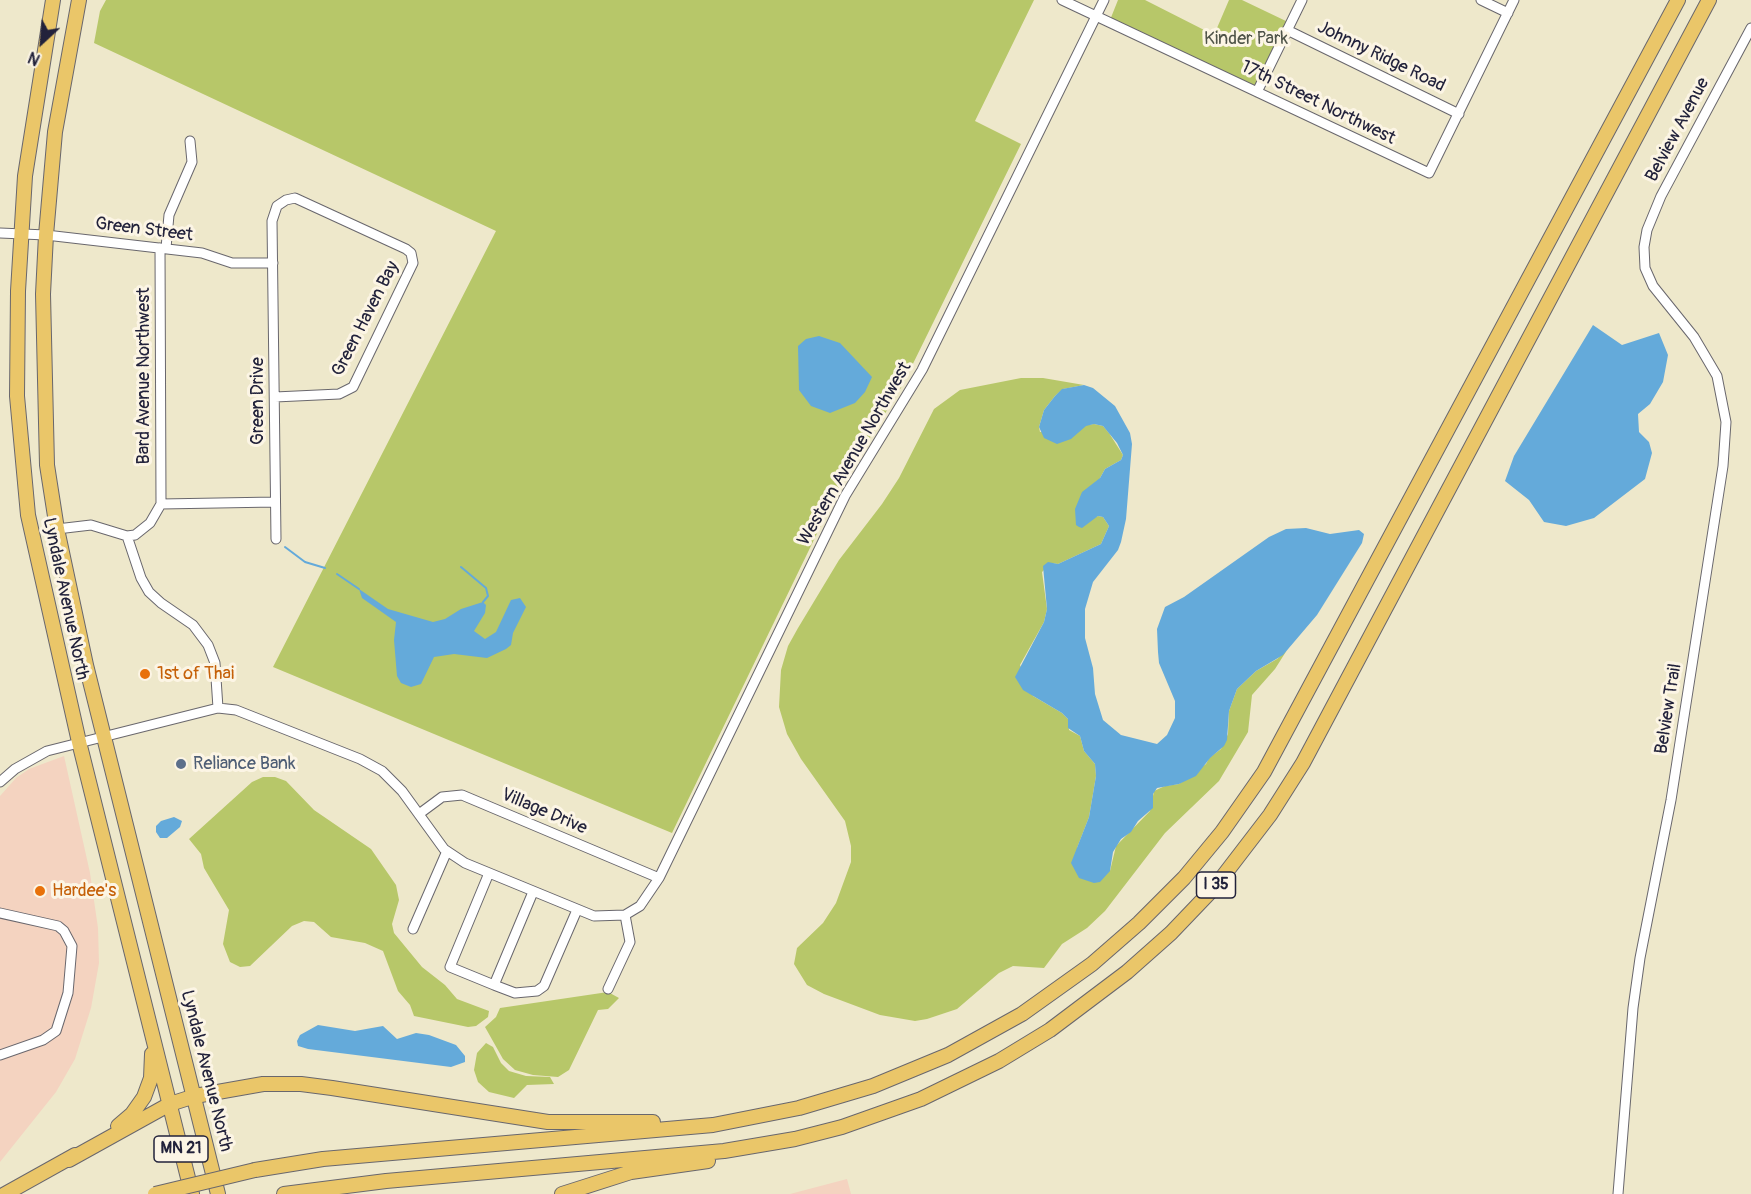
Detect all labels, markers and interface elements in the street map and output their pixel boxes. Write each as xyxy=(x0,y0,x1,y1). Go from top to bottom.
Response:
north arrow xyxy=(12,12,72,72)
street label: Johnny Ridge Road xyxy=(1313,17,1449,97)
park label: Kinder Park xyxy=(1204,28,1288,50)
text: N xyxy=(25,47,43,70)
street label: 17th Street Northwest xyxy=(1237,56,1399,150)
street label: Belview Avenue xyxy=(1641,74,1715,186)
street label: Green Street xyxy=(94,213,194,247)
street label: Green Haven Bay xyxy=(328,258,404,380)
street label: Bard Avenue Northwest xyxy=(133,288,155,464)
street label: Green Drive xyxy=(247,357,269,445)
street label: Western Avenue Northwest xyxy=(794,358,916,550)
street label: Lyndale Avenue North xyxy=(37,516,93,682)
street label: Belview Trail xyxy=(1651,662,1687,756)
place label: 1st of Thai xyxy=(157,663,234,685)
marker: 1st of Thai xyxy=(138,667,152,681)
place label: Reliance Bank xyxy=(193,753,295,775)
marker: Reliance Bank xyxy=(174,757,188,771)
street label: Village Drive xyxy=(498,784,590,840)
road number: I 35 xyxy=(1196,872,1236,898)
place label: Hardee's xyxy=(52,880,116,902)
marker: Hardee's xyxy=(33,884,47,898)
street label: Lyndale Avenue North xyxy=(176,988,236,1154)
road number: MN 21 xyxy=(154,1136,208,1162)

